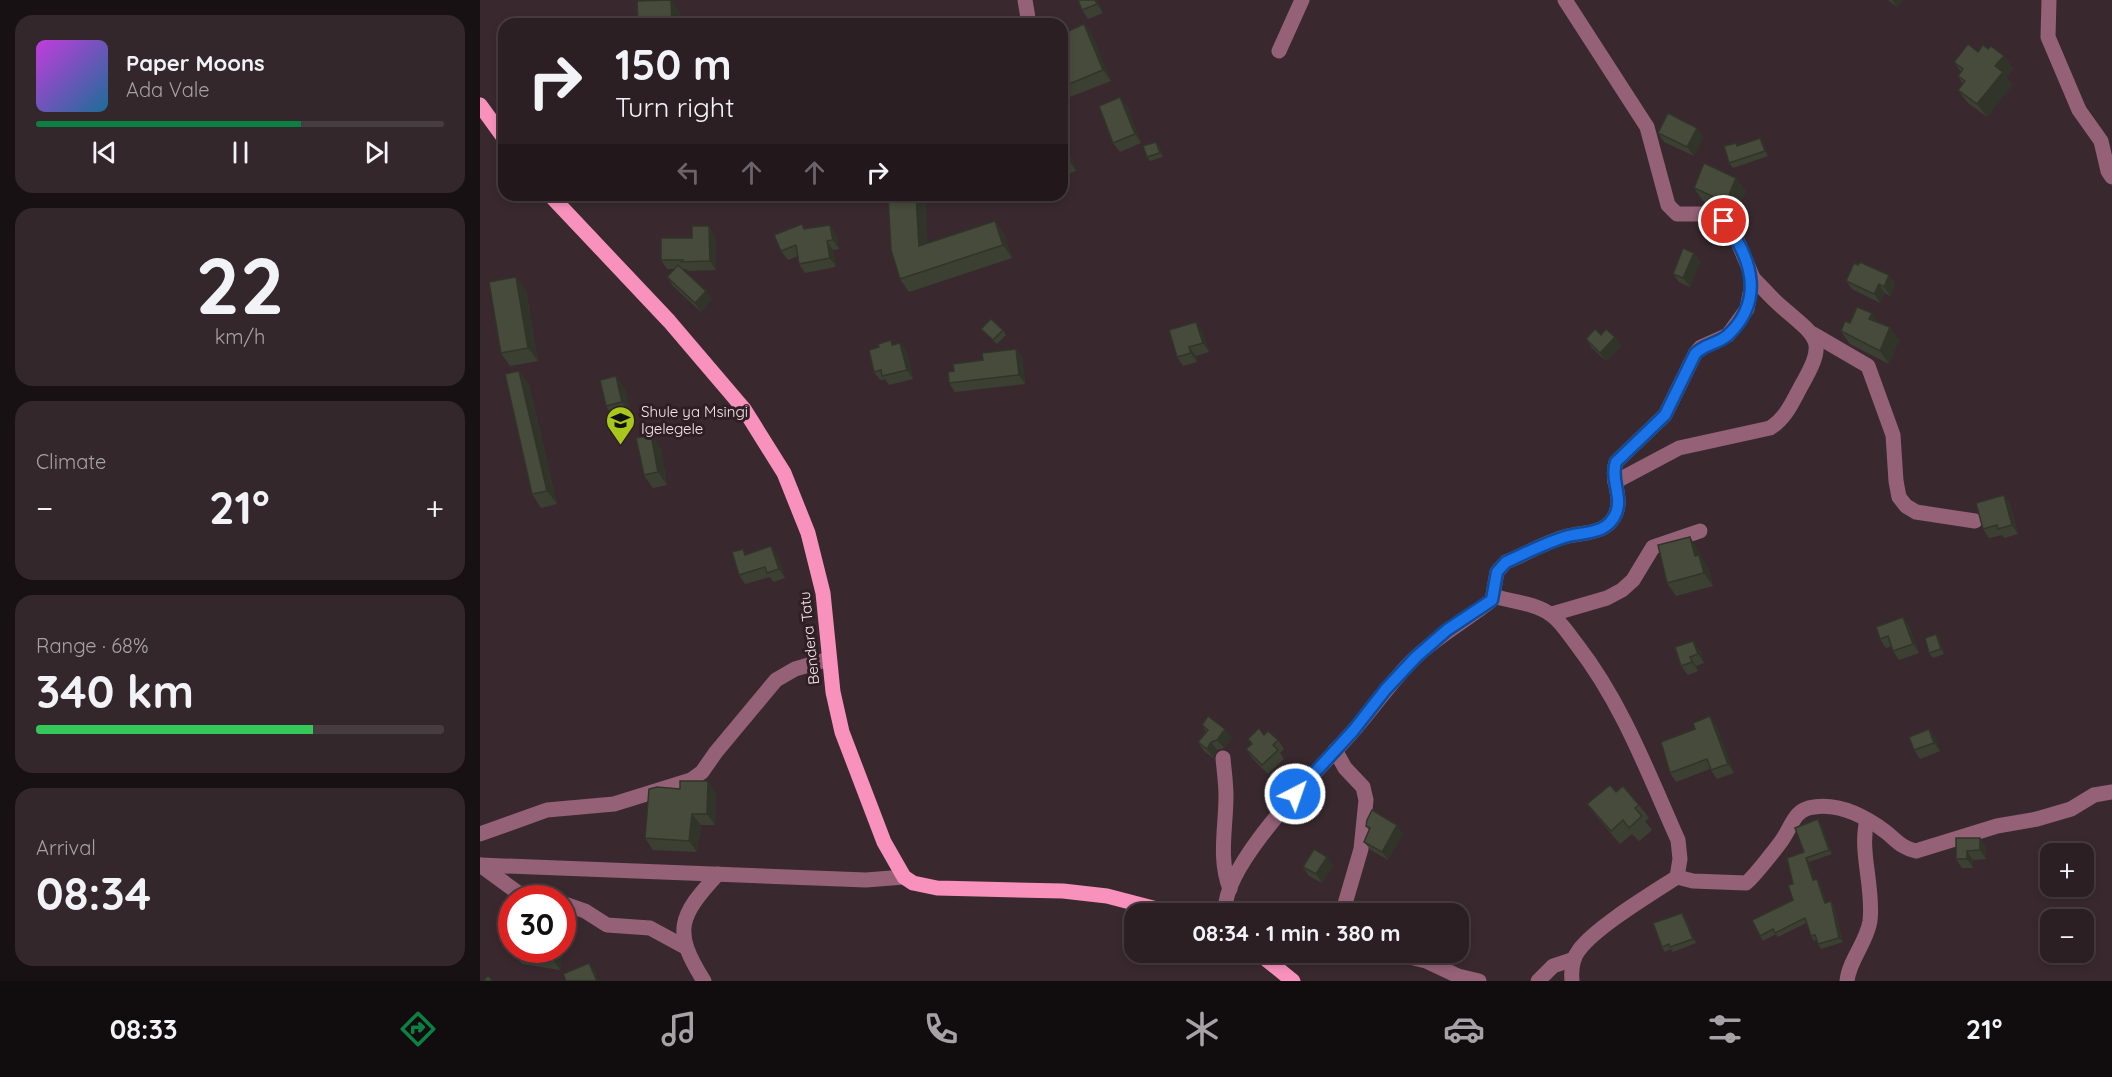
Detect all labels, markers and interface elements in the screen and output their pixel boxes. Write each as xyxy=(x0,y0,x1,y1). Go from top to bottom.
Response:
text: 150 m xyxy=(615,38,732,91)
icon: right xyxy=(516,42,594,120)
text: Paper Moons xyxy=(126,49,265,77)
text: Ada Vale xyxy=(126,77,210,102)
text: Turn right xyxy=(615,90,734,124)
icon: previous xyxy=(88,136,121,169)
icon: pause xyxy=(224,136,257,169)
icon: next xyxy=(360,136,393,169)
icon: left xyxy=(672,156,705,189)
icon: ahead xyxy=(735,156,768,189)
icon: ahead xyxy=(798,156,831,189)
icon: right xyxy=(861,156,894,189)
pin xyxy=(1698,195,1749,246)
icon: arrive xyxy=(1707,204,1740,237)
text: 22 xyxy=(196,236,284,334)
text: km/h xyxy=(215,324,265,349)
place label: Shule ya Msingi Igelegele xyxy=(641,402,748,438)
school or university icon: Shule ya Msingi Igelegele xyxy=(604,404,636,446)
text: Climate xyxy=(36,449,106,474)
text: 21° xyxy=(209,479,270,535)
text: − xyxy=(36,487,53,528)
text: + xyxy=(425,487,444,528)
street label: Bendera Tatu xyxy=(795,591,823,685)
text: Range · 68% xyxy=(36,633,148,658)
text: 340 km xyxy=(36,663,194,719)
position arrow xyxy=(1263,762,1327,826)
text: Arrival xyxy=(36,835,96,860)
map controls xyxy=(2040,843,2094,963)
button: + xyxy=(2040,843,2094,897)
text: 08:34 xyxy=(36,865,151,921)
speed limit sign: 30 xyxy=(498,885,576,963)
button: − xyxy=(2040,909,2094,963)
text: 08:34 · 1 min · 380 m xyxy=(1193,919,1400,947)
icon: directions xyxy=(397,1008,439,1050)
icon: music xyxy=(658,1008,700,1050)
icon: phone xyxy=(920,1008,962,1050)
icon: climate xyxy=(1181,1008,1223,1050)
icon: car xyxy=(1443,1008,1485,1050)
icon: filters xyxy=(1704,1008,1746,1050)
text: 08:33 xyxy=(110,1012,177,1046)
text: 21° xyxy=(1966,1012,2002,1046)

